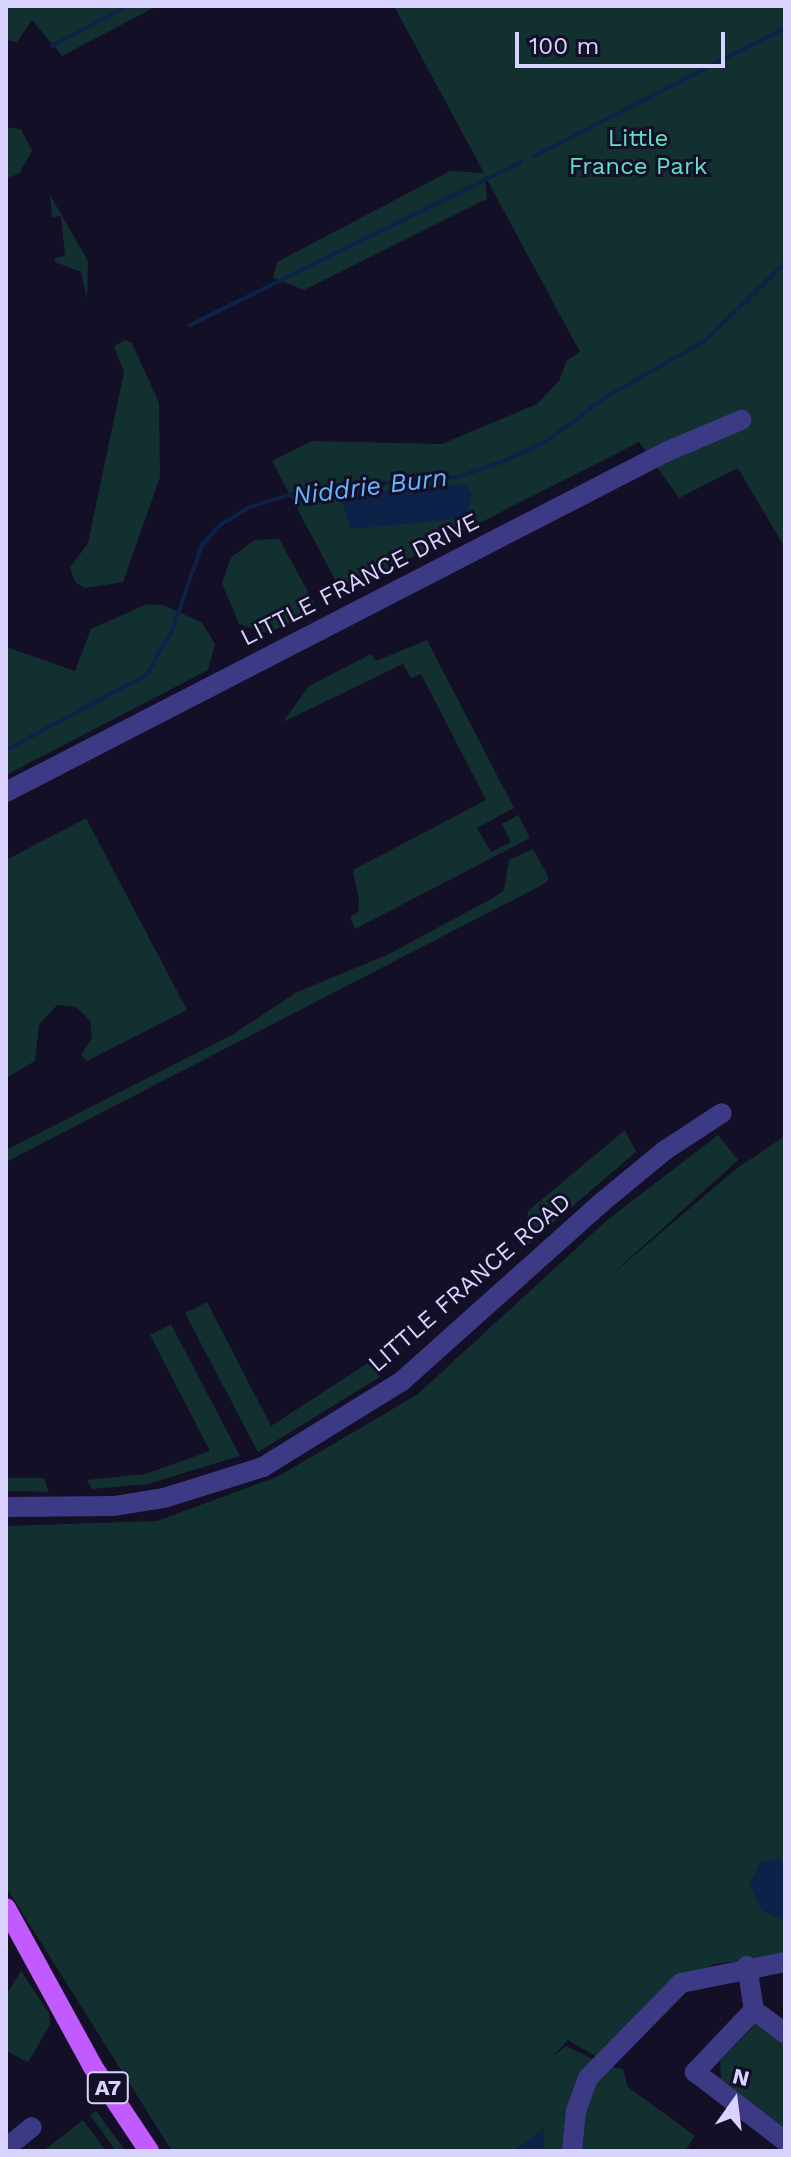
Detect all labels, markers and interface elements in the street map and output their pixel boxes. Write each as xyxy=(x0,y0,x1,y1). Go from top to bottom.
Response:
scale bar xyxy=(519,16,729,66)
text: 100 m xyxy=(529,32,599,60)
park label: Little France Park xyxy=(569,125,707,181)
water label: Niddrie Burn xyxy=(291,462,449,512)
street label: LITTLE FRANCE DRIVE xyxy=(236,507,484,653)
street label: LITTLE FRANCE ROAD xyxy=(363,1187,577,1379)
north arrow xyxy=(695,2061,775,2141)
text: N xyxy=(730,2063,752,2091)
road number: A7 xyxy=(86,2070,130,2106)

